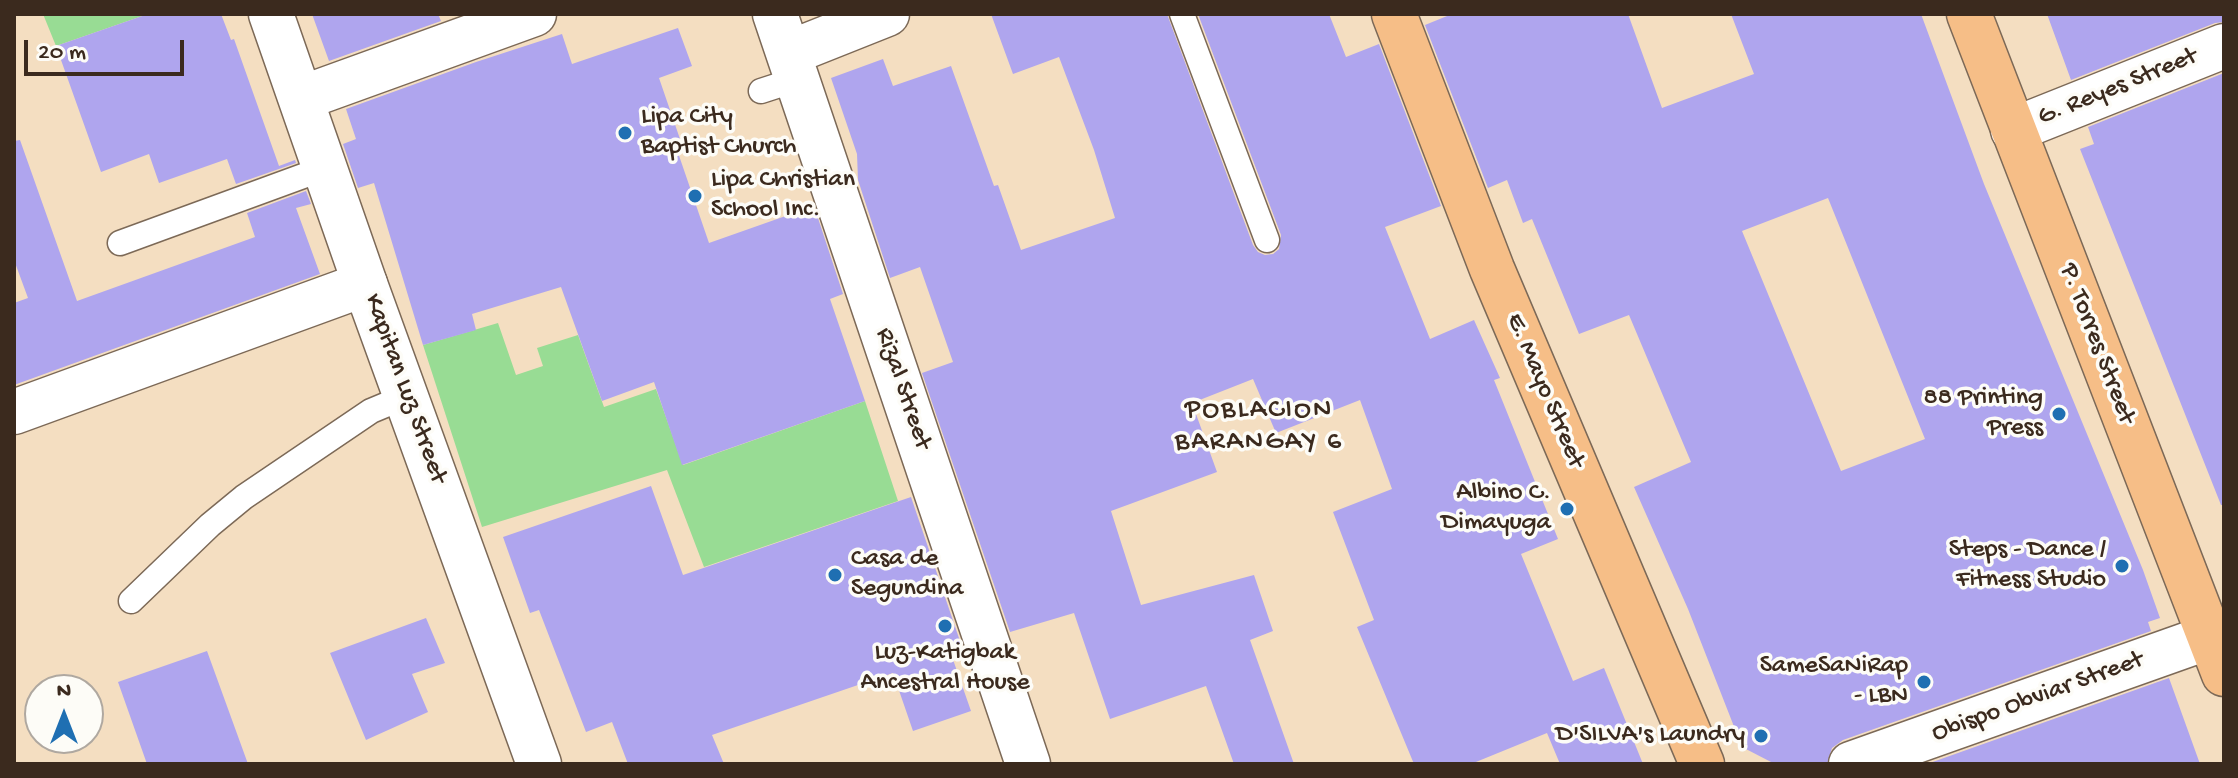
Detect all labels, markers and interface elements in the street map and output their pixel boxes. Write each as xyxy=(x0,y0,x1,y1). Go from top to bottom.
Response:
scale bar xyxy=(28,24,188,74)
text: 20 m xyxy=(38,39,86,68)
street label: G. Reyes Street xyxy=(2034,42,2202,134)
place label: Lipa City Baptist Church xyxy=(641,102,796,164)
marker: Lipa City Baptist Church xyxy=(616,124,634,142)
place label: Lipa Christian School Inc. xyxy=(711,165,855,226)
marker: Lipa Christian School Inc. xyxy=(686,187,704,205)
street label: P. Torres Street xyxy=(2051,259,2141,429)
street label: Kapitan Luz Street xyxy=(355,290,453,488)
street label: E. Mayo Street xyxy=(1497,309,1591,473)
street label: Rizal Street xyxy=(867,324,937,454)
place label: 88 Printing Press xyxy=(1923,383,2043,444)
district label: POBLACION BARANGAY 6 xyxy=(1175,395,1343,461)
marker: 88 Printing Press xyxy=(2050,405,2068,423)
place label: Albino C. Dimayuga xyxy=(1441,478,1551,540)
marker: Albino C. Dimayuga xyxy=(1558,500,1576,518)
place label: Steps - Dance / Fitness Studio xyxy=(1949,535,2106,596)
place label: Casa de Segundina xyxy=(851,544,963,606)
marker: Steps - Dance / Fitness Studio xyxy=(2113,557,2131,575)
marker: Casa de Segundina xyxy=(826,566,844,584)
marker: Luz-Katigbak Ancestral House xyxy=(936,617,954,635)
place label: Luz-Katigbak Ancestral House xyxy=(860,638,1030,700)
street label: Obispo Obviar Street xyxy=(1928,645,2148,751)
place label: SameSaNiRap - LBN xyxy=(1760,651,1908,712)
marker: SameSaNiRap - LBN xyxy=(1915,673,1933,691)
north arrow xyxy=(24,674,104,754)
text: N xyxy=(57,679,71,705)
place label: D'SILVA's Laundry xyxy=(1556,720,1745,752)
marker: D'SILVA's Laundry xyxy=(1752,727,1770,745)

